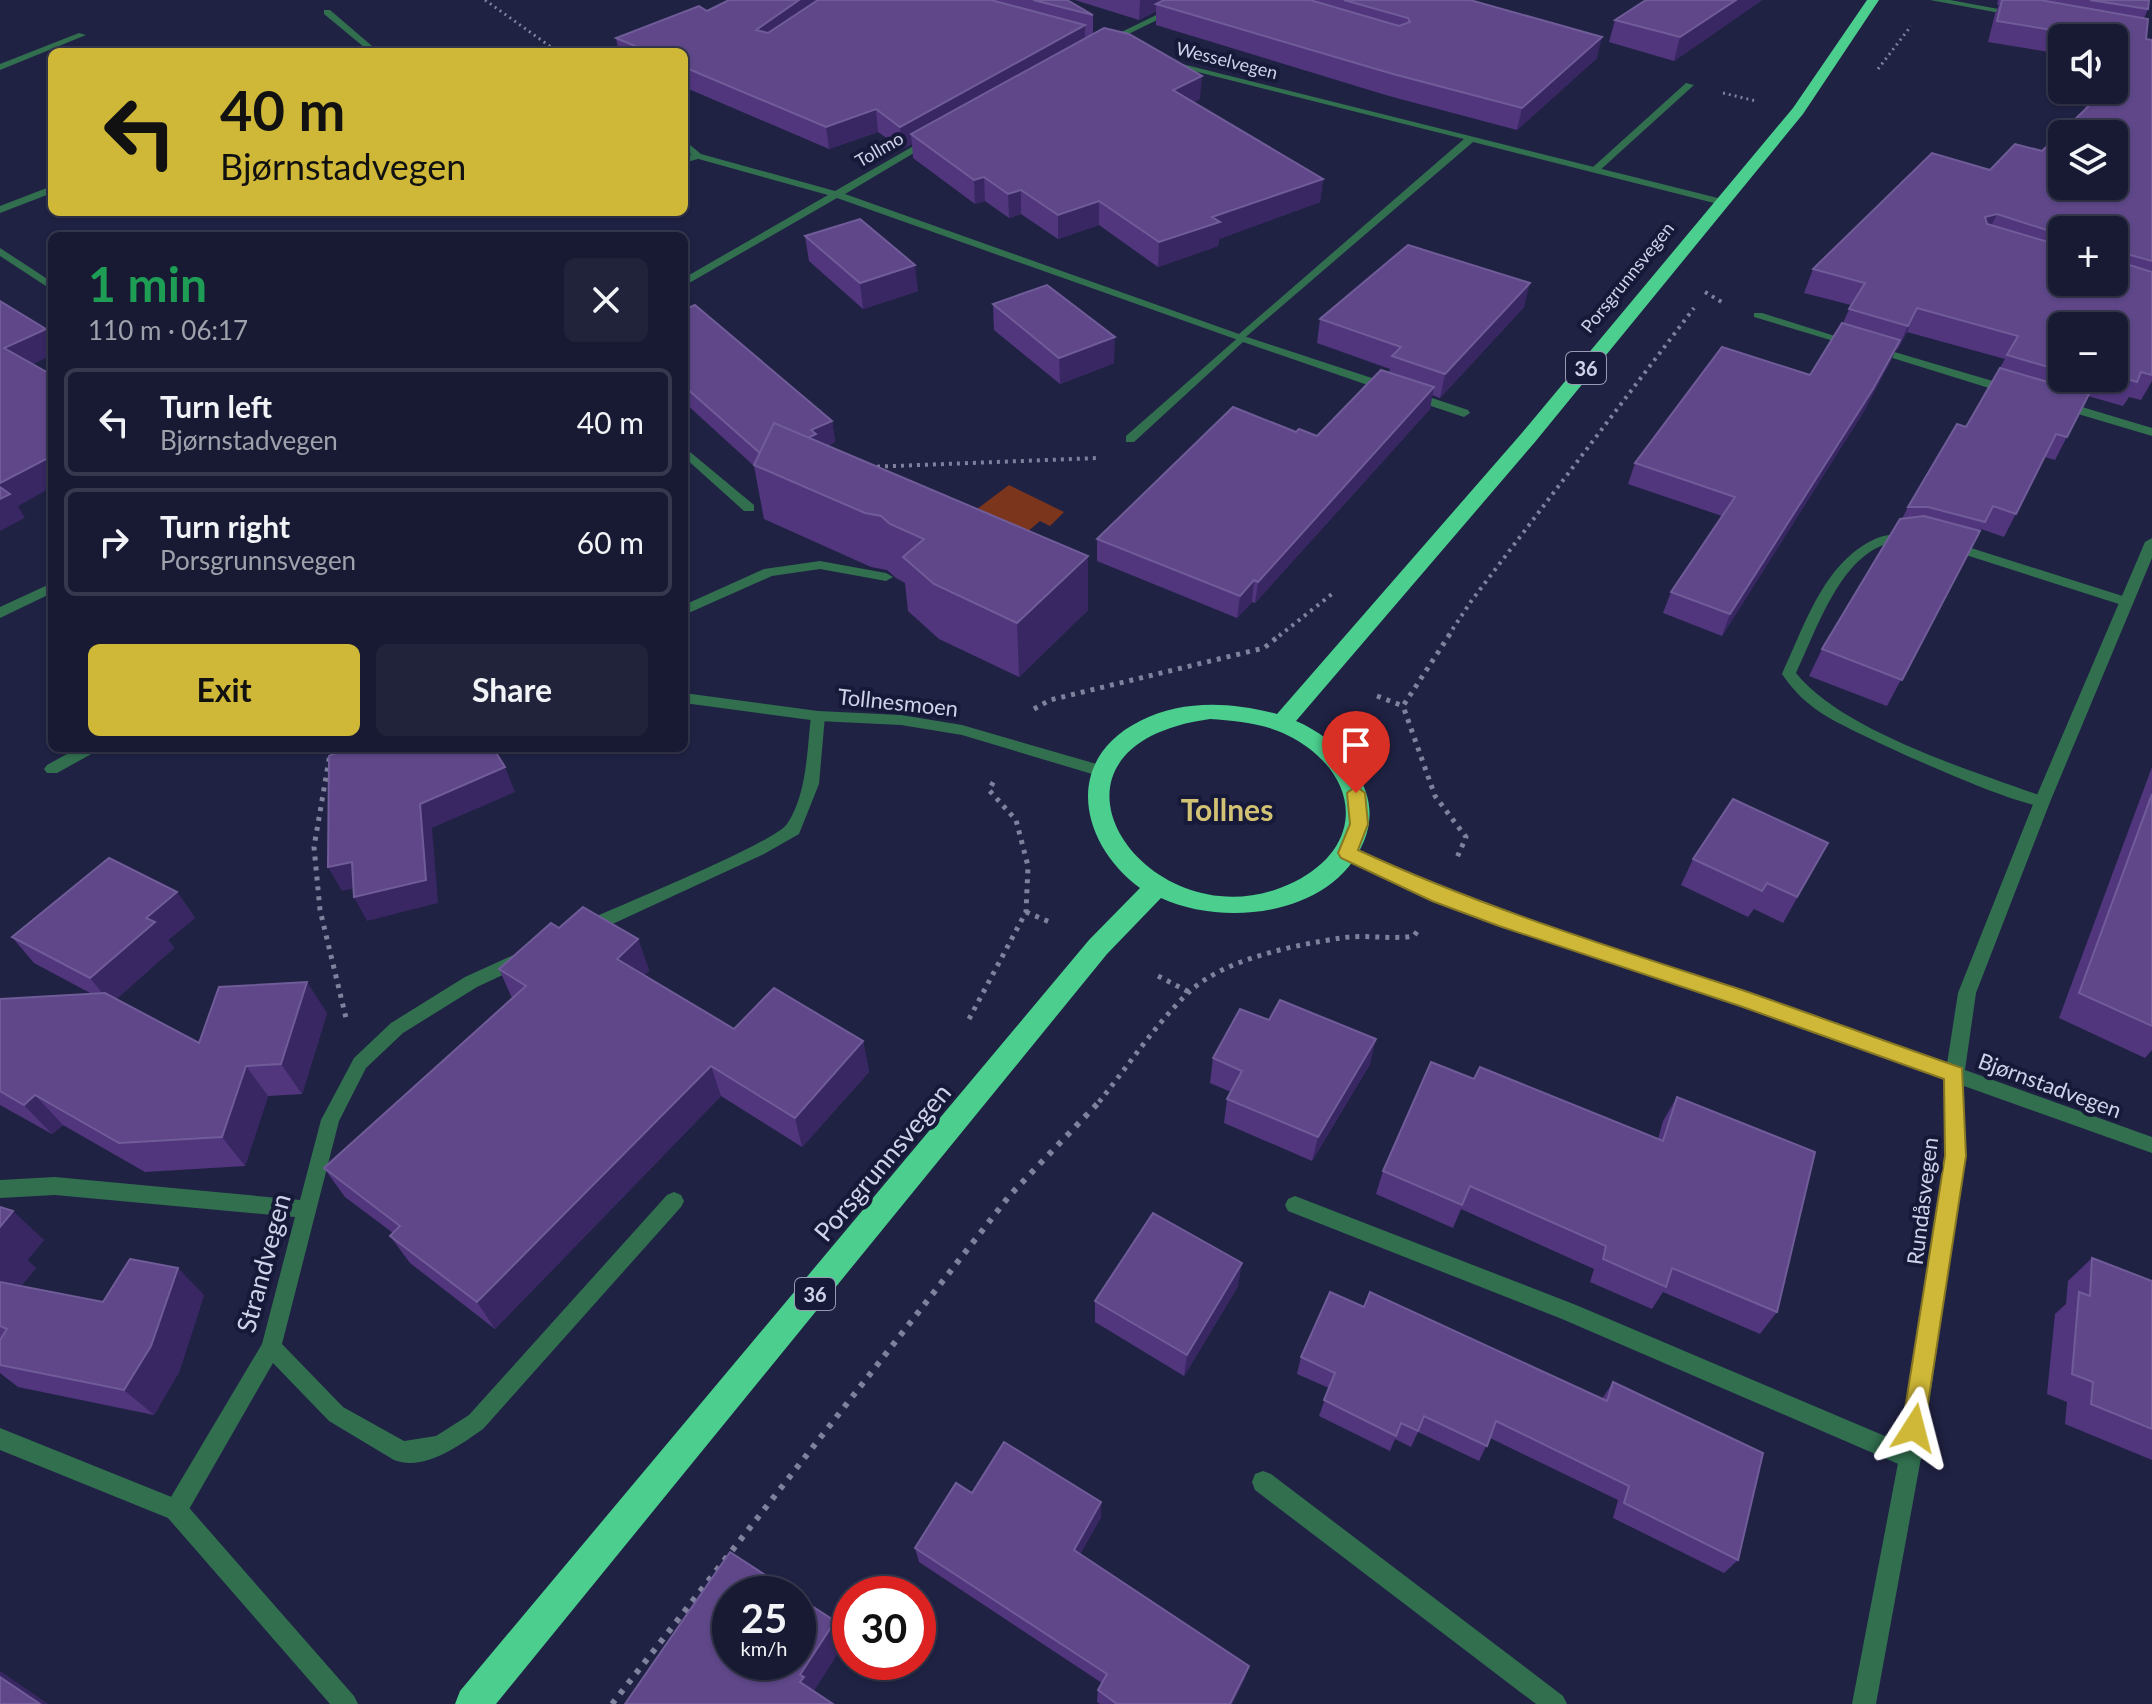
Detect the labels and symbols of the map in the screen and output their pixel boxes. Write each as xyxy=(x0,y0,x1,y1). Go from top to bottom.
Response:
street label: Wesselvegen xyxy=(1174,37,1280,83)
street label: Tollmo xyxy=(851,126,907,172)
street label: Porsgrunnsvegen xyxy=(1576,217,1678,337)
road number: 36 xyxy=(1566,352,1606,384)
street label: Tollnesmoen xyxy=(836,682,960,722)
pin xyxy=(1322,711,1390,793)
district label: Tollnes xyxy=(1181,791,1273,827)
street label: Bjørnstadvegen xyxy=(1975,1047,2125,1123)
street label: Porsgrunnsvegen xyxy=(807,1077,957,1247)
street label: Rundåsvegen xyxy=(1901,1136,1943,1266)
street label: Strandvegen xyxy=(229,1190,297,1336)
road number: 36 xyxy=(795,1278,835,1310)
position arrow xyxy=(1872,1386,1956,1470)
speed limit sign: 30 xyxy=(832,1576,936,1680)

